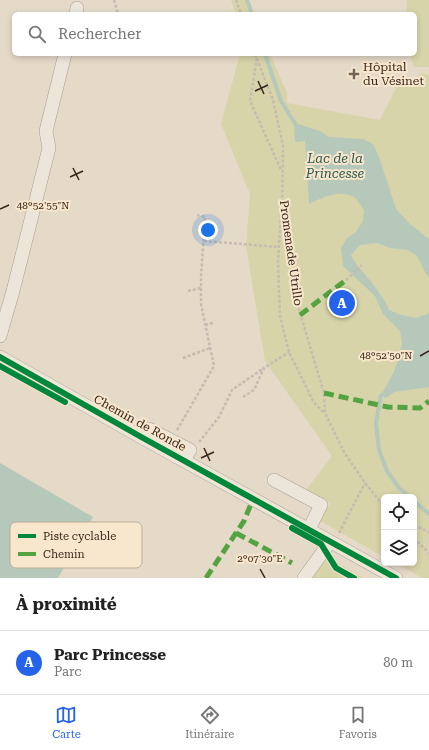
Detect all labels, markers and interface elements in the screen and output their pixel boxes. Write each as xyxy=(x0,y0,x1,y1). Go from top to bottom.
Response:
search box xyxy=(12,12,417,56)
icon: search xyxy=(26,23,48,45)
text: Rechercher xyxy=(58,25,141,43)
place label: Hôpital du Vésinet xyxy=(363,60,424,88)
marker: Hôpital du Vésinet xyxy=(348,68,360,80)
water label: Lac de la Princesse xyxy=(305,151,365,181)
street label: Promenade Utrillo xyxy=(277,199,305,307)
text: 48°52'55"N xyxy=(17,200,69,211)
your location xyxy=(198,220,218,240)
pin: A xyxy=(329,288,355,318)
text: 48°52'50"N xyxy=(360,350,412,361)
street label: Chemin de Ronde xyxy=(91,392,189,454)
map controls xyxy=(381,494,417,566)
button: locate xyxy=(381,494,417,530)
legend xyxy=(10,522,142,568)
text: Piste cyclable xyxy=(43,530,116,543)
button: layers xyxy=(381,530,417,566)
text: Chemin xyxy=(43,548,85,561)
text: 2°07'30"E xyxy=(237,553,283,564)
text: À proximité xyxy=(16,594,117,614)
text: Parc Princesse xyxy=(54,646,166,664)
text: A xyxy=(24,655,34,670)
text: 80 m xyxy=(383,655,413,670)
text: Parc xyxy=(54,664,82,679)
tab: Carte xyxy=(52,704,81,741)
tab: Itinéraire xyxy=(185,704,234,741)
tab: Favoris xyxy=(339,704,377,741)

